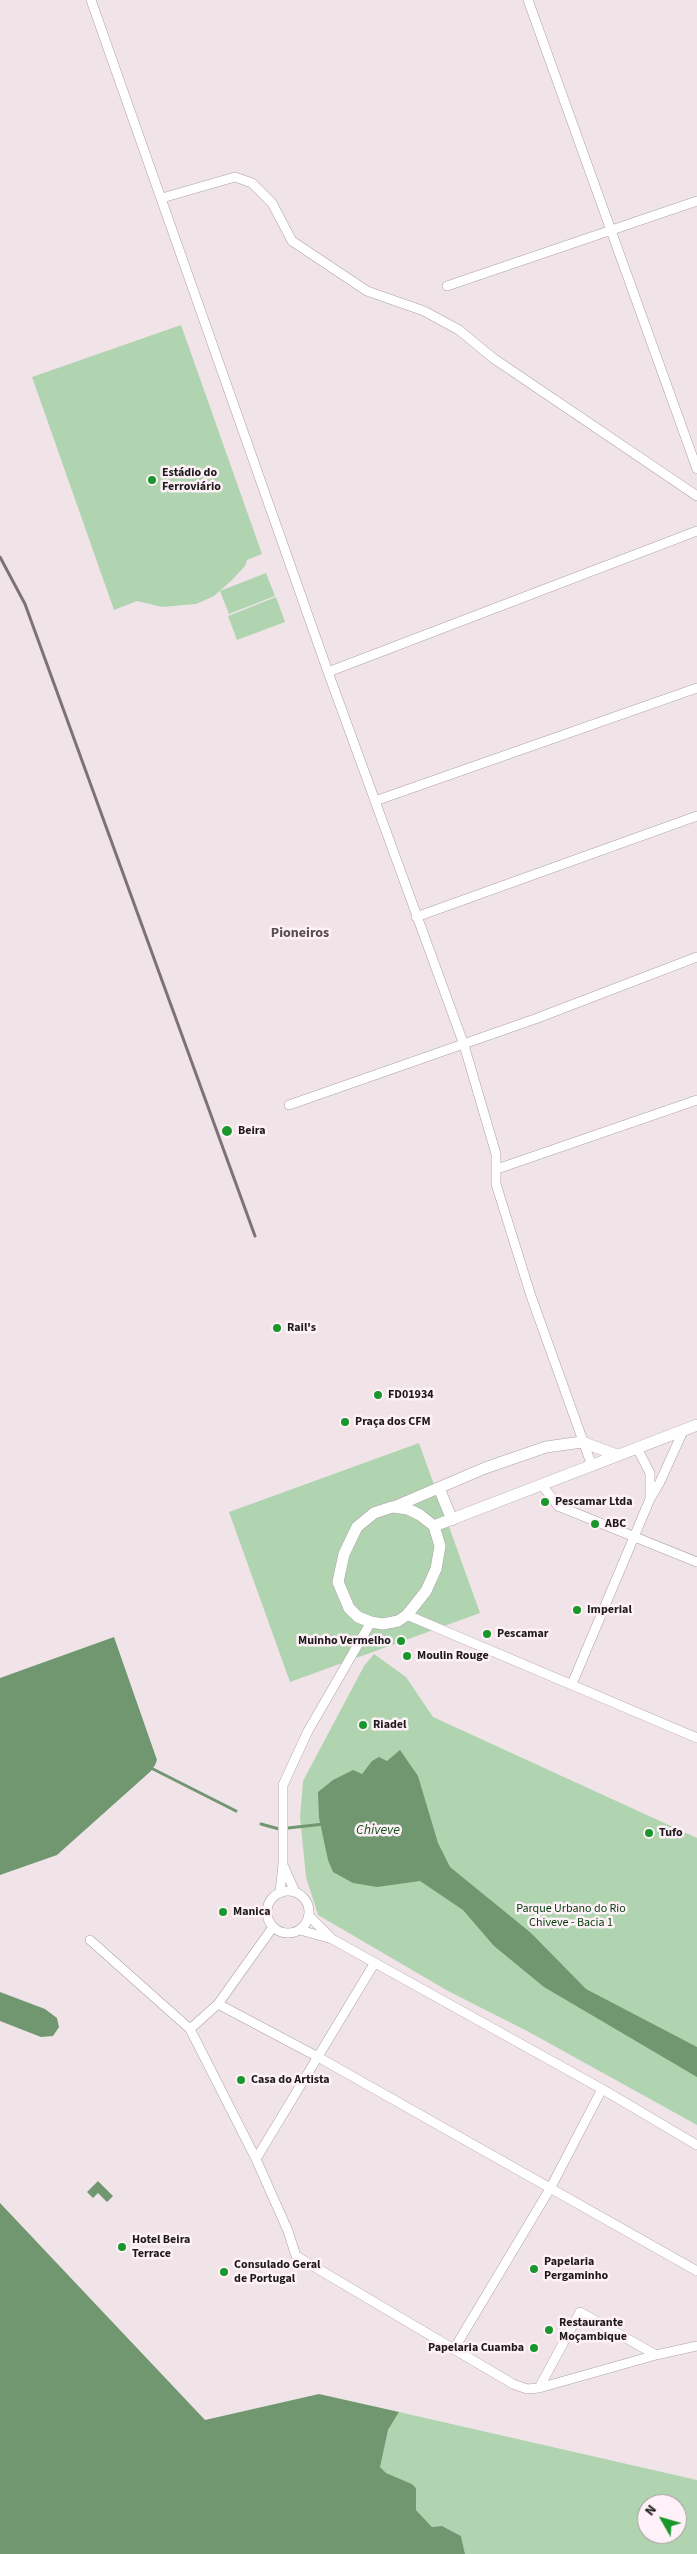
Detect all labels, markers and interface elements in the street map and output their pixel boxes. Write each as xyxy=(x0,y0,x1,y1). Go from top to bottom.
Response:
place label: Estádio do Ferroviário xyxy=(162,466,221,494)
marker: Estádio do Ferroviário xyxy=(146,474,158,486)
district label: Pioneiros xyxy=(271,926,329,942)
marker: Beira xyxy=(220,1124,234,1138)
place label: Beira xyxy=(238,1124,266,1138)
place label: Rail's xyxy=(287,1321,316,1335)
marker: Rail's xyxy=(271,1322,283,1334)
place label: FD01934 xyxy=(388,1388,434,1402)
marker: FD01934 xyxy=(372,1389,384,1401)
place label: Praça dos CFM xyxy=(355,1415,431,1429)
marker: Praça dos CFM xyxy=(339,1416,351,1428)
place label: Pescamar Ltda xyxy=(555,1495,633,1509)
marker: Pescamar Ltda xyxy=(539,1496,551,1508)
place label: ABC xyxy=(605,1517,626,1531)
marker: ABC xyxy=(589,1518,601,1530)
place label: Imperial xyxy=(587,1603,632,1617)
marker: Imperial xyxy=(571,1604,583,1616)
place label: Pescamar xyxy=(497,1627,549,1641)
marker: Pescamar xyxy=(481,1628,493,1640)
place label: Muinho Vermelho xyxy=(298,1634,391,1648)
marker: Muinho Vermelho xyxy=(395,1635,407,1647)
place label: Moulin Rouge xyxy=(417,1649,489,1663)
marker: Moulin Rouge xyxy=(401,1650,413,1662)
place label: Riadel xyxy=(373,1718,407,1732)
marker: Riadel xyxy=(357,1719,369,1731)
water label: Chiveve xyxy=(356,1823,400,1839)
place label: Tufo xyxy=(659,1826,683,1840)
marker: Tufo xyxy=(643,1827,655,1839)
park label: Parque Urbano do Rio Chiveve - Bacia 1 xyxy=(516,1902,626,1930)
place label: Manica xyxy=(233,1905,270,1919)
marker: Manica xyxy=(217,1906,229,1918)
place label: Casa do Artista xyxy=(251,2073,330,2087)
marker: Casa do Artista xyxy=(235,2074,247,2086)
place label: Hotel Beira Terrace xyxy=(132,2233,190,2261)
marker: Hotel Beira Terrace xyxy=(116,2241,128,2253)
place label: Papelaria Pergaminho xyxy=(544,2255,608,2283)
place label: Consulado Geral de Portugal xyxy=(234,2258,320,2286)
marker: Papelaria Pergaminho xyxy=(528,2263,540,2275)
marker: Consulado Geral de Portugal xyxy=(218,2266,230,2278)
place label: Restaurante Moçambique xyxy=(559,2316,627,2344)
marker: Restaurante Moçambique xyxy=(543,2324,555,2336)
place label: Papelaria Cuamba xyxy=(428,2341,524,2355)
marker: Papelaria Cuamba xyxy=(528,2342,540,2354)
north arrow xyxy=(637,2494,687,2544)
text: N xyxy=(640,2501,662,2520)

